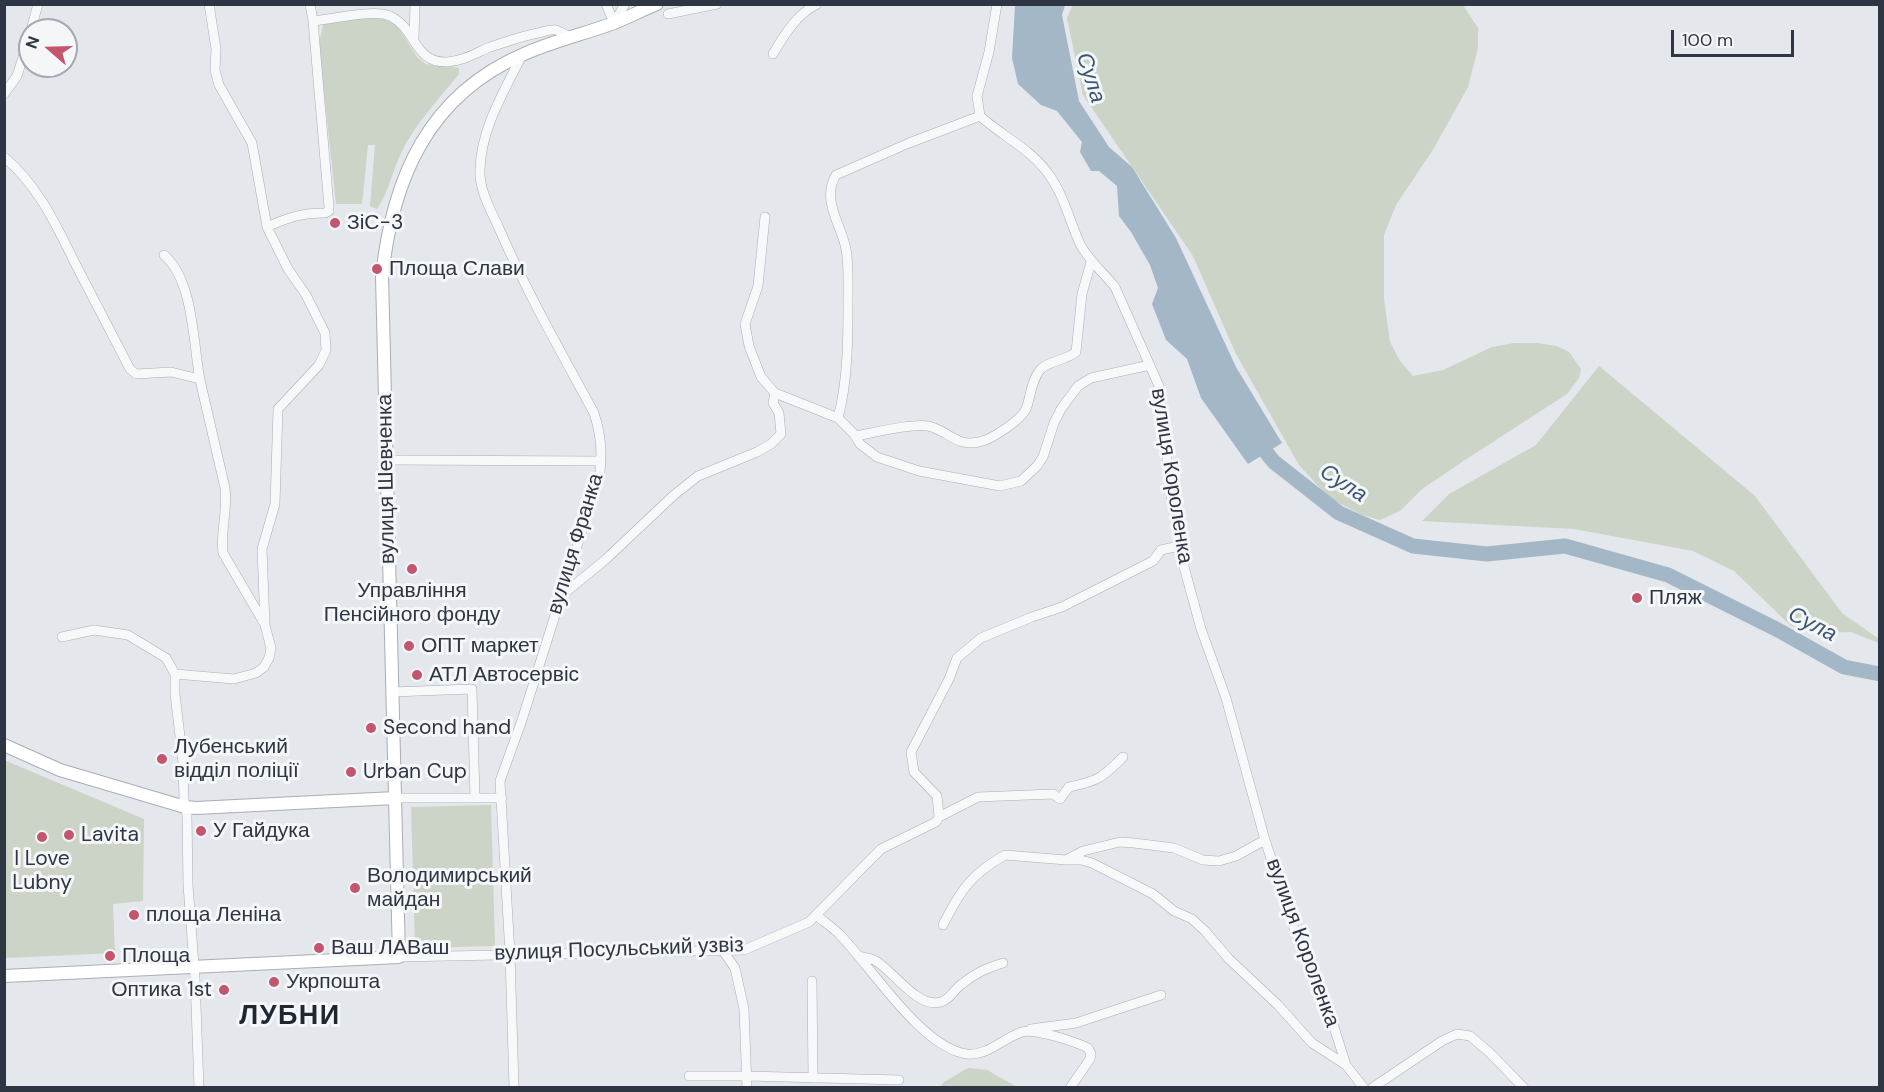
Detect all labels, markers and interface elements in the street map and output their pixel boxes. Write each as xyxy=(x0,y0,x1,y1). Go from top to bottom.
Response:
north arrow xyxy=(18,18,78,78)
scale bar xyxy=(1674,18,1797,56)
text: 100 m xyxy=(1682,28,1733,52)
text: N xyxy=(21,33,44,51)
water label: Сула xyxy=(1070,50,1110,106)
place label: ЗіС-3 xyxy=(347,210,403,236)
marker: ЗіС-3 xyxy=(328,216,342,230)
place label: Площа Слави xyxy=(389,256,525,282)
marker: Площа Слави xyxy=(370,262,384,276)
street label: вулиця Короленка xyxy=(1145,386,1197,566)
street label: вулиця Шевченка xyxy=(373,394,401,564)
water label: Сула xyxy=(1314,459,1372,509)
street label: вулиця Франка xyxy=(543,471,609,617)
marker: Управління Пенсійного фонду xyxy=(405,562,419,576)
place label: Управління Пенсійного фонду xyxy=(324,578,500,628)
place label: Пляж xyxy=(1649,585,1702,611)
marker: Пляж xyxy=(1630,591,1644,605)
water label: Сула xyxy=(1783,602,1841,648)
place label: ОПТ маркет xyxy=(421,633,539,659)
marker: ОПТ маркет xyxy=(402,639,416,653)
place label: АТЛ Автосервіс xyxy=(429,662,579,688)
marker: АТЛ Автосервіс xyxy=(410,668,424,682)
place label: Second hand xyxy=(383,715,511,741)
marker: Second hand xyxy=(364,721,378,735)
place label: Лубенський відділ поліції xyxy=(174,734,299,784)
marker: Лубенський відділ поліції xyxy=(155,752,169,766)
place label: Urban Cup xyxy=(363,759,467,785)
marker: Urban Cup xyxy=(344,765,358,779)
place label: У Гайдука xyxy=(213,818,310,844)
place label: Lavita xyxy=(81,822,139,848)
marker: У Гайдука xyxy=(194,824,208,838)
marker: Lavita xyxy=(62,828,76,842)
marker: I Love Lubny xyxy=(35,830,49,844)
place label: I Love Lubny xyxy=(12,846,72,896)
street label: вулиця Короленка xyxy=(1260,855,1344,1031)
place label: Володимирський майдан xyxy=(367,863,532,913)
marker: Володимирський майдан xyxy=(348,881,362,895)
place label: площа Леніна xyxy=(146,902,281,928)
marker: площа Леніна xyxy=(127,908,141,922)
street label: вулиця Посульський узвіз xyxy=(494,933,744,967)
place label: Ваш ЛАВаш xyxy=(331,935,449,961)
marker: Ваш ЛАВаш xyxy=(312,941,326,955)
place label: Площа xyxy=(122,943,190,969)
marker: Площа xyxy=(103,949,117,963)
place label: Укрпошта xyxy=(286,969,380,995)
marker: Укрпошта xyxy=(267,975,281,989)
place label: Оптика 1st xyxy=(111,977,212,1003)
marker: Оптика 1st xyxy=(217,983,231,997)
district label: ЛУБНИ xyxy=(239,1001,341,1033)

